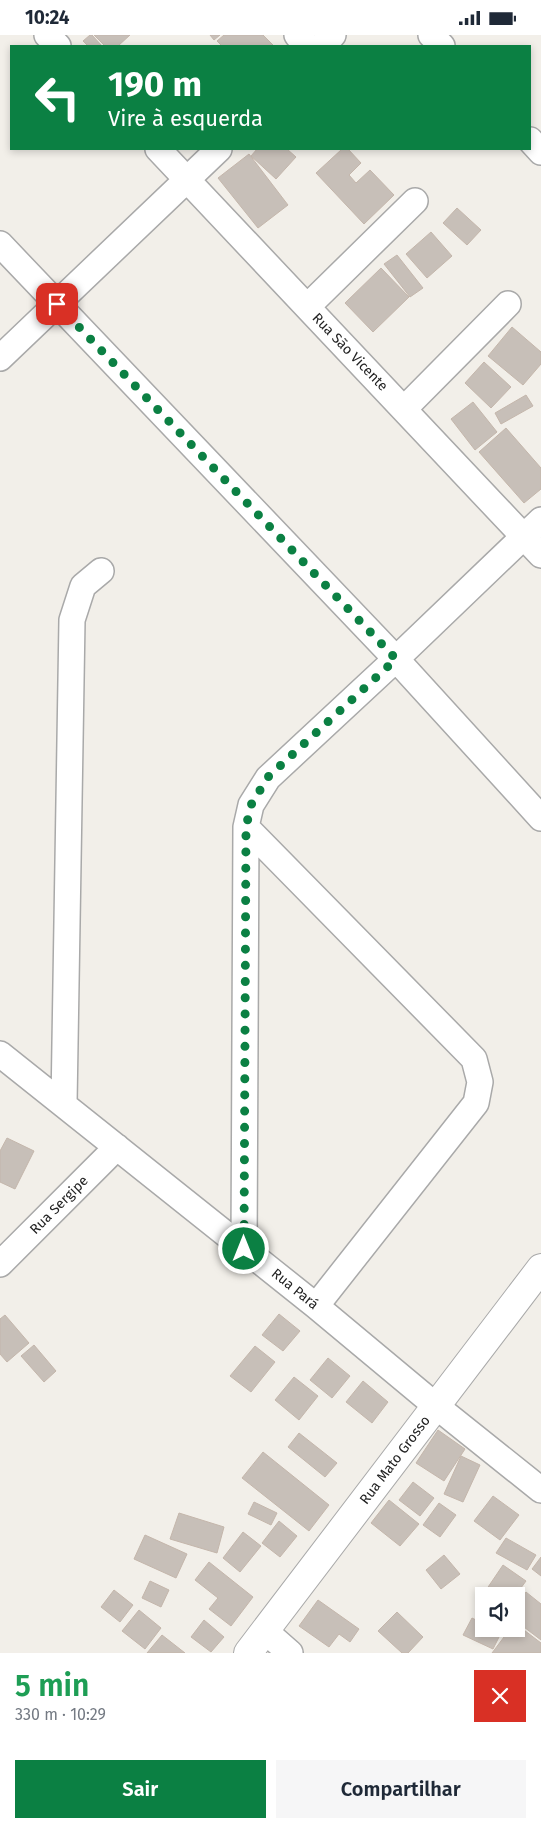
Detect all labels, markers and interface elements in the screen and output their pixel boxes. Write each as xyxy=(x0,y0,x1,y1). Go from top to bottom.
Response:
text: 10:24 xyxy=(25,6,70,29)
text: 190 m xyxy=(108,63,202,105)
icon: left xyxy=(25,65,90,130)
text: Vire à esquerda xyxy=(108,105,263,132)
pin xyxy=(36,283,78,325)
icon: arrive xyxy=(43,290,71,318)
street label: Rua São Vicente xyxy=(309,310,391,394)
street label: Rua Sergipe xyxy=(26,1172,92,1238)
position arrow xyxy=(217,1222,269,1274)
street label: Rua Pará xyxy=(268,1265,322,1313)
street label: Rua Mato Grosso xyxy=(356,1412,434,1508)
map controls xyxy=(475,1587,525,1637)
button: sound xyxy=(475,1587,525,1637)
text: 5 min xyxy=(15,1668,89,1704)
button: close xyxy=(474,1670,526,1722)
text: 330 m · 10:29 xyxy=(15,1705,106,1724)
button: Sair xyxy=(15,1760,266,1818)
button: Compartilhar xyxy=(276,1760,526,1818)

